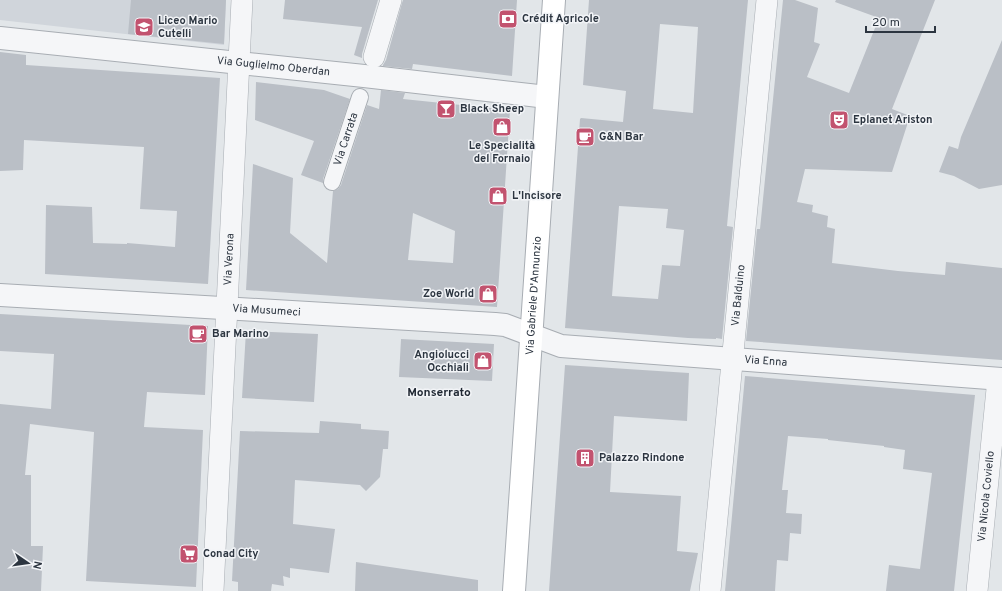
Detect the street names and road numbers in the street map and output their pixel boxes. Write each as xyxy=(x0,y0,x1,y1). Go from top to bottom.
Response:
street label: Via Guglielmo Oberdan xyxy=(216,54,331,79)
street label: Via Carrata xyxy=(331,111,361,168)
street label: Via Verona xyxy=(221,233,238,286)
street label: Via Gabriele D'Annunzio xyxy=(523,236,545,356)
street label: Via Balduino xyxy=(729,264,748,327)
street label: Via Musumeci xyxy=(232,302,301,320)
street label: Via Enna xyxy=(744,353,788,370)
street label: Via Nicola Coviello xyxy=(975,450,998,543)

